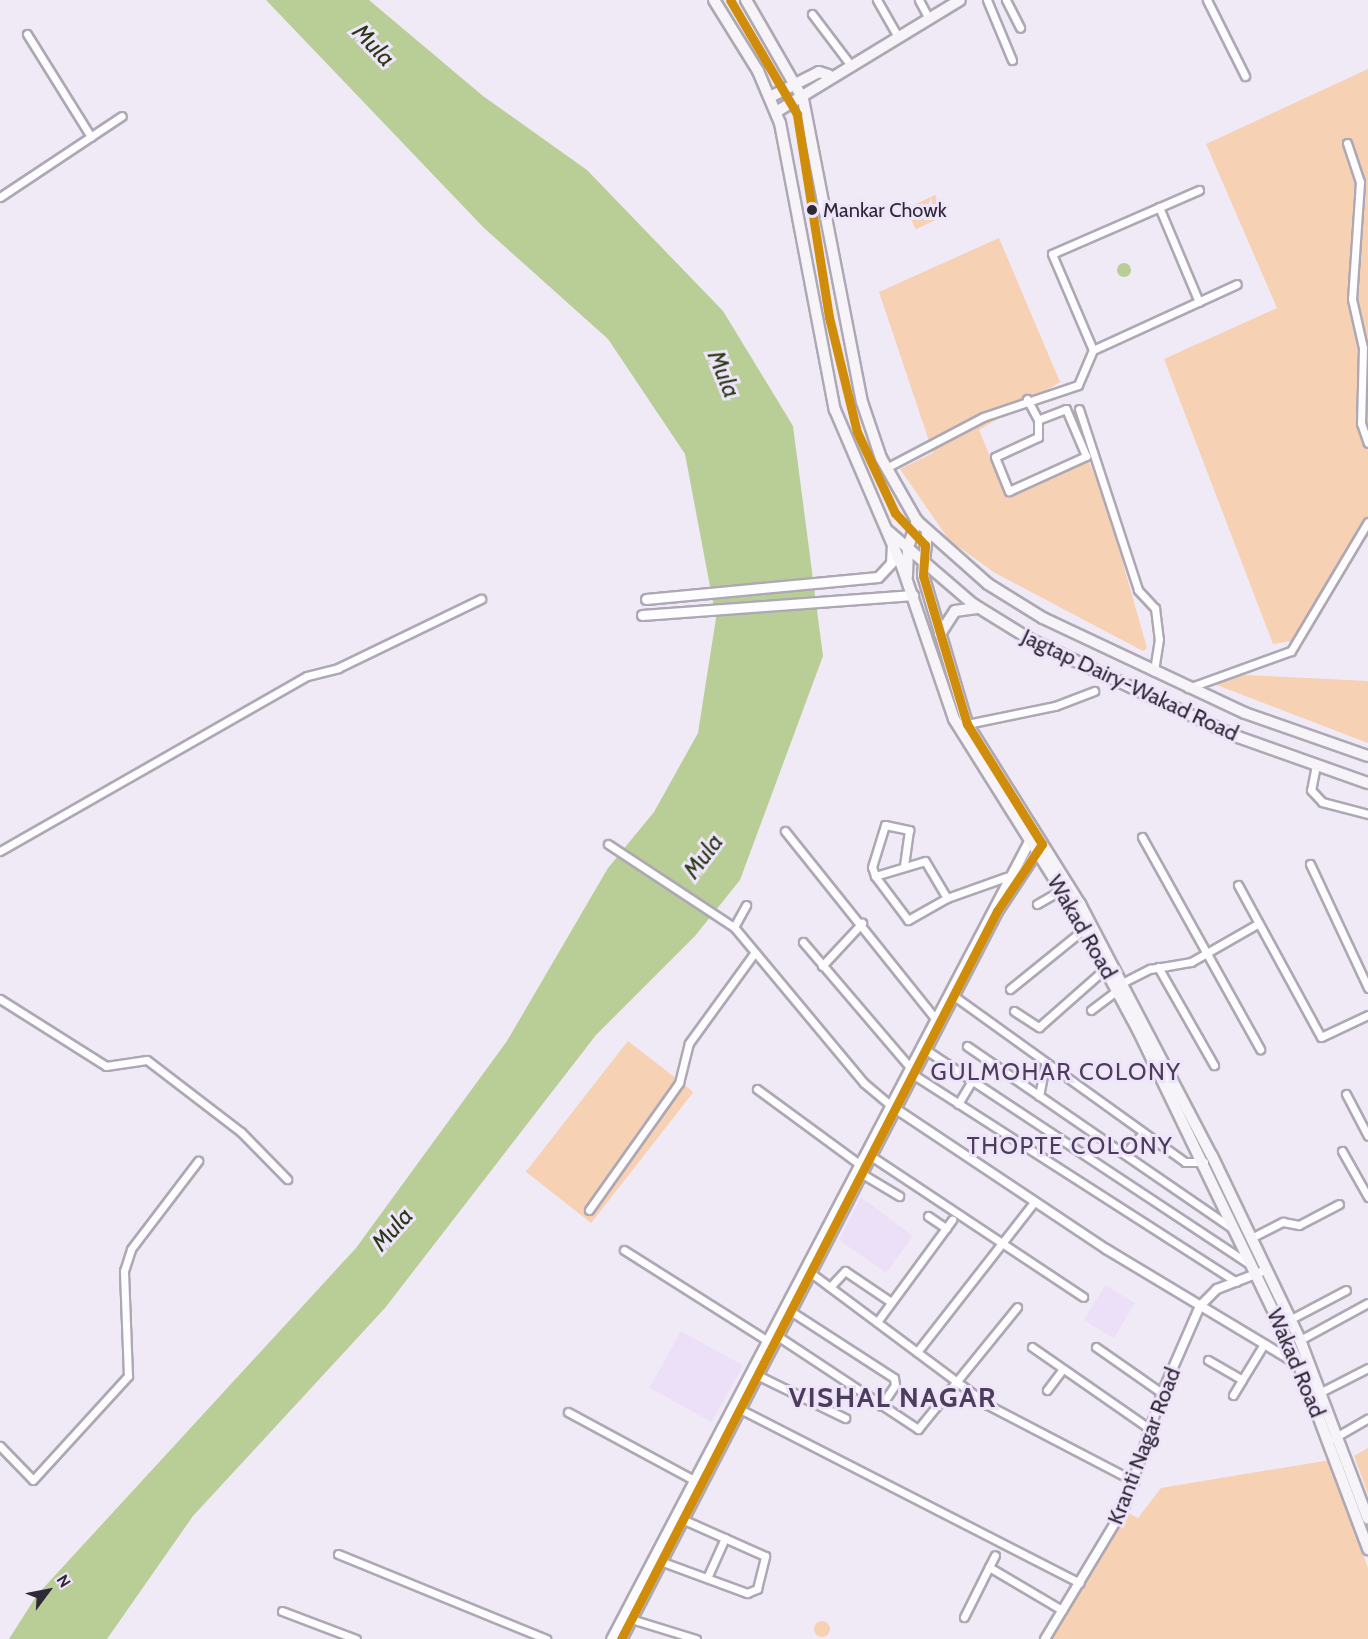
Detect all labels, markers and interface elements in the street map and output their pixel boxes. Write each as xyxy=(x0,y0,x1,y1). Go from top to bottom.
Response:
water label: Mula xyxy=(347,18,401,72)
place label: Mankar Chowk xyxy=(823,198,947,222)
marker: Mankar Chowk xyxy=(806,204,818,216)
water label: Mula xyxy=(702,346,746,402)
street label: Jagtap Dairy-Wakad Road xyxy=(1017,623,1243,747)
water label: Mula xyxy=(677,828,729,884)
street label: Wakad Road xyxy=(1042,870,1122,984)
district label: GULMOHAR COLONY xyxy=(931,1058,1181,1086)
district label: THOPTE COLONY xyxy=(967,1132,1173,1160)
water label: Mula xyxy=(365,1201,419,1257)
street label: Wakad Road xyxy=(1261,1305,1331,1421)
street label: Kranti Nagar Road xyxy=(1102,1364,1186,1528)
district label: VISHAL NAGAR xyxy=(789,1380,997,1414)
north arrow xyxy=(18,1561,78,1621)
text: N xyxy=(53,1571,75,1591)

